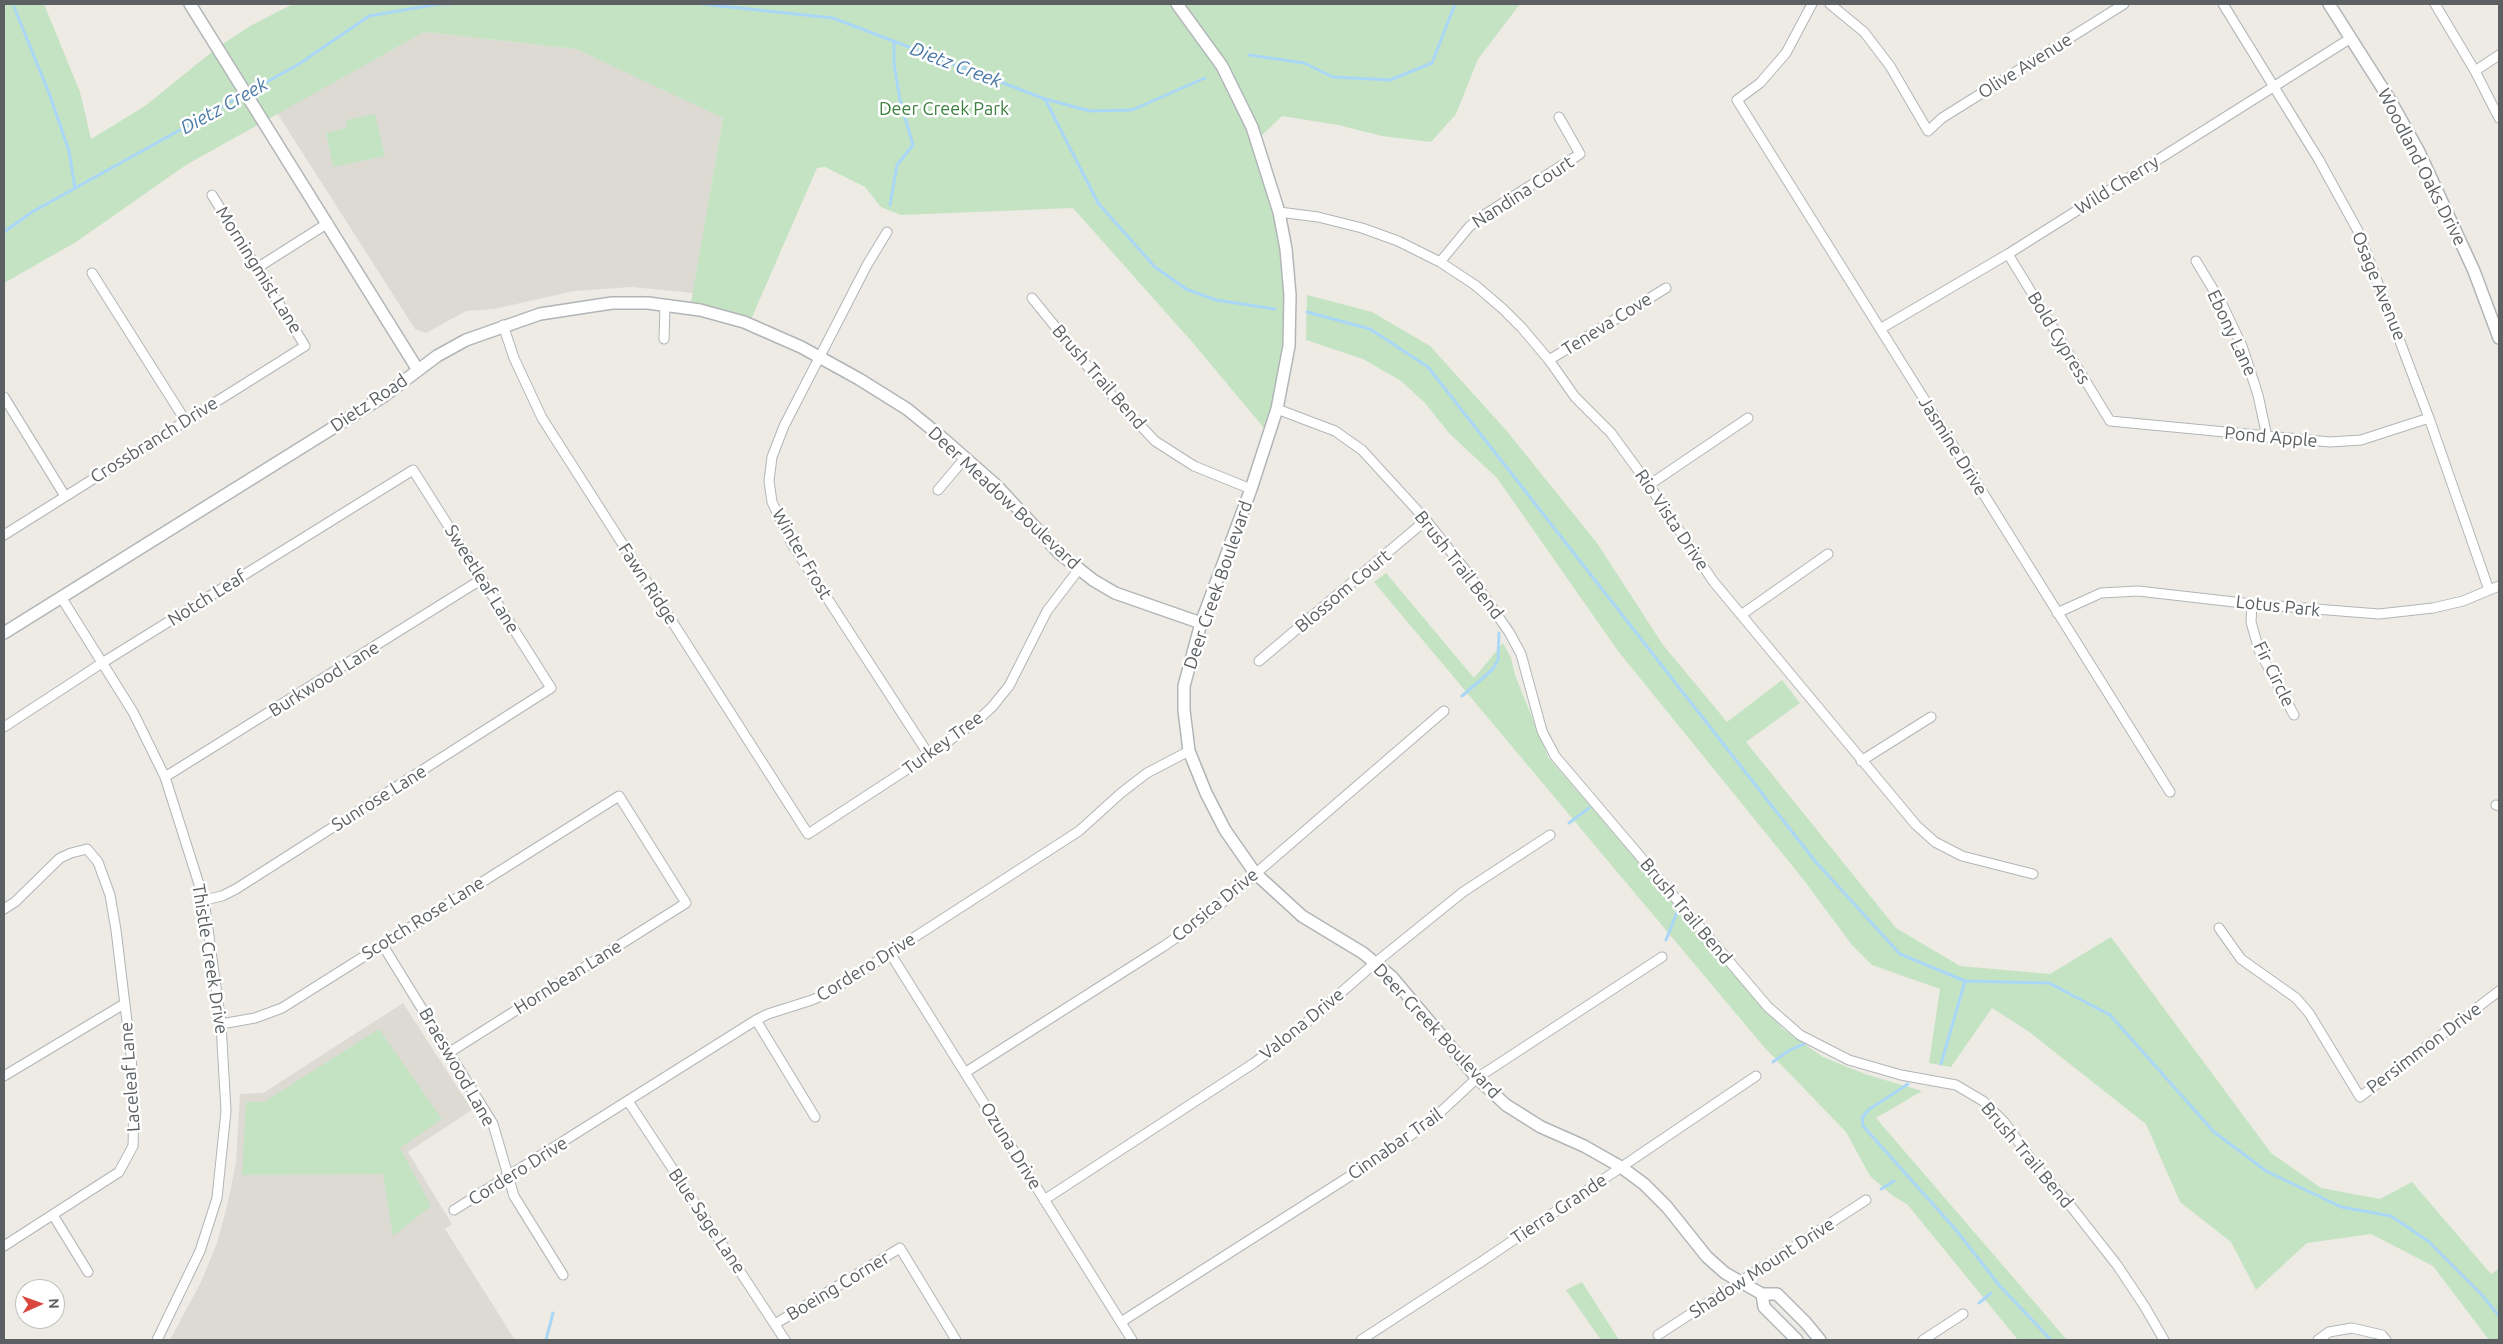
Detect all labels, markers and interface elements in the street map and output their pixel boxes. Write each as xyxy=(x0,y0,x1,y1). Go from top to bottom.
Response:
street label: Olive Avenue xyxy=(1974,29,2076,103)
water label: Dietz Creek xyxy=(907,37,1005,93)
water label: Dietz Creek xyxy=(176,73,272,139)
street label: Woodland Oaks Drive xyxy=(2373,85,2471,249)
park label: Deer Creek Park xyxy=(879,98,1009,120)
street label: Nandina Court xyxy=(1468,151,1578,233)
street label: Wild Cherry xyxy=(2071,151,2163,219)
street label: Morningmist Lane xyxy=(211,202,307,338)
street label: Osage Avenue xyxy=(2347,228,2411,344)
street label: Ebony Lane xyxy=(2203,286,2261,380)
street label: Teneva Cove xyxy=(1558,288,1656,360)
street label: Bold Cypress xyxy=(2023,288,2095,388)
street label: Brush Trail Bend xyxy=(1048,320,1150,434)
street label: Dietz Road xyxy=(326,369,412,437)
street label: Crossbranch Drive xyxy=(86,392,222,488)
street label: Jasmine Drive xyxy=(1914,392,1992,500)
street label: Deer Meadow Boulevard xyxy=(924,422,1084,574)
street label: Pond Apple xyxy=(2224,422,2318,452)
street label: Rio Vista Drive xyxy=(1630,465,1714,575)
street label: Deer Creek Boulevard xyxy=(1179,498,1257,672)
street label: Winter Frost xyxy=(767,505,837,603)
street label: Brush Trail Bend xyxy=(1410,507,1508,623)
street label: Sweetleaf Lane xyxy=(440,521,524,637)
street label: Fawn Ridge xyxy=(614,539,682,629)
street label: Blossom Court xyxy=(1291,545,1395,637)
street label: Notch Leaf xyxy=(164,565,250,631)
street label: Lotus Park xyxy=(2235,591,2321,621)
street label: Burkwood Lane xyxy=(265,636,383,722)
street label: Fir Circle xyxy=(2249,638,2299,710)
street label: Turkey Tree xyxy=(899,707,987,779)
street label: Sunrose Lane xyxy=(328,760,430,836)
street label: Brush Trail Bend xyxy=(1635,854,1737,968)
street label: Corsica Drive xyxy=(1167,864,1263,946)
street label: Scotch Rose Lane xyxy=(358,872,488,964)
street label: Thistle Creek Drive xyxy=(187,882,233,1036)
street label: Cordero Drive xyxy=(812,928,920,1006)
street label: Hornbean Lane xyxy=(510,935,626,1019)
street label: Deer Creek Boulevard xyxy=(1369,959,1505,1103)
street label: Valona Drive xyxy=(1256,984,1348,1064)
street label: Persimmon Drive xyxy=(2362,998,2486,1098)
street label: Braeswood Lane xyxy=(414,1004,500,1130)
street label: Laceleaf Lane xyxy=(115,1021,145,1133)
street label: Ozuna Drive xyxy=(976,1098,1046,1194)
street label: Brush Trail Bend xyxy=(1976,1098,2078,1212)
street label: Cinnabar Trail xyxy=(1344,1103,1446,1185)
street label: Cordero Drive xyxy=(464,1132,572,1210)
street label: Blue Sage Lane xyxy=(664,1164,750,1278)
street label: Tierra Grande xyxy=(1507,1169,1611,1249)
street label: Shadow Mount Drive xyxy=(1685,1213,1839,1323)
street label: Boeing Corner xyxy=(783,1247,893,1325)
north arrow xyxy=(15,1279,65,1329)
text: N xyxy=(46,1298,62,1309)

